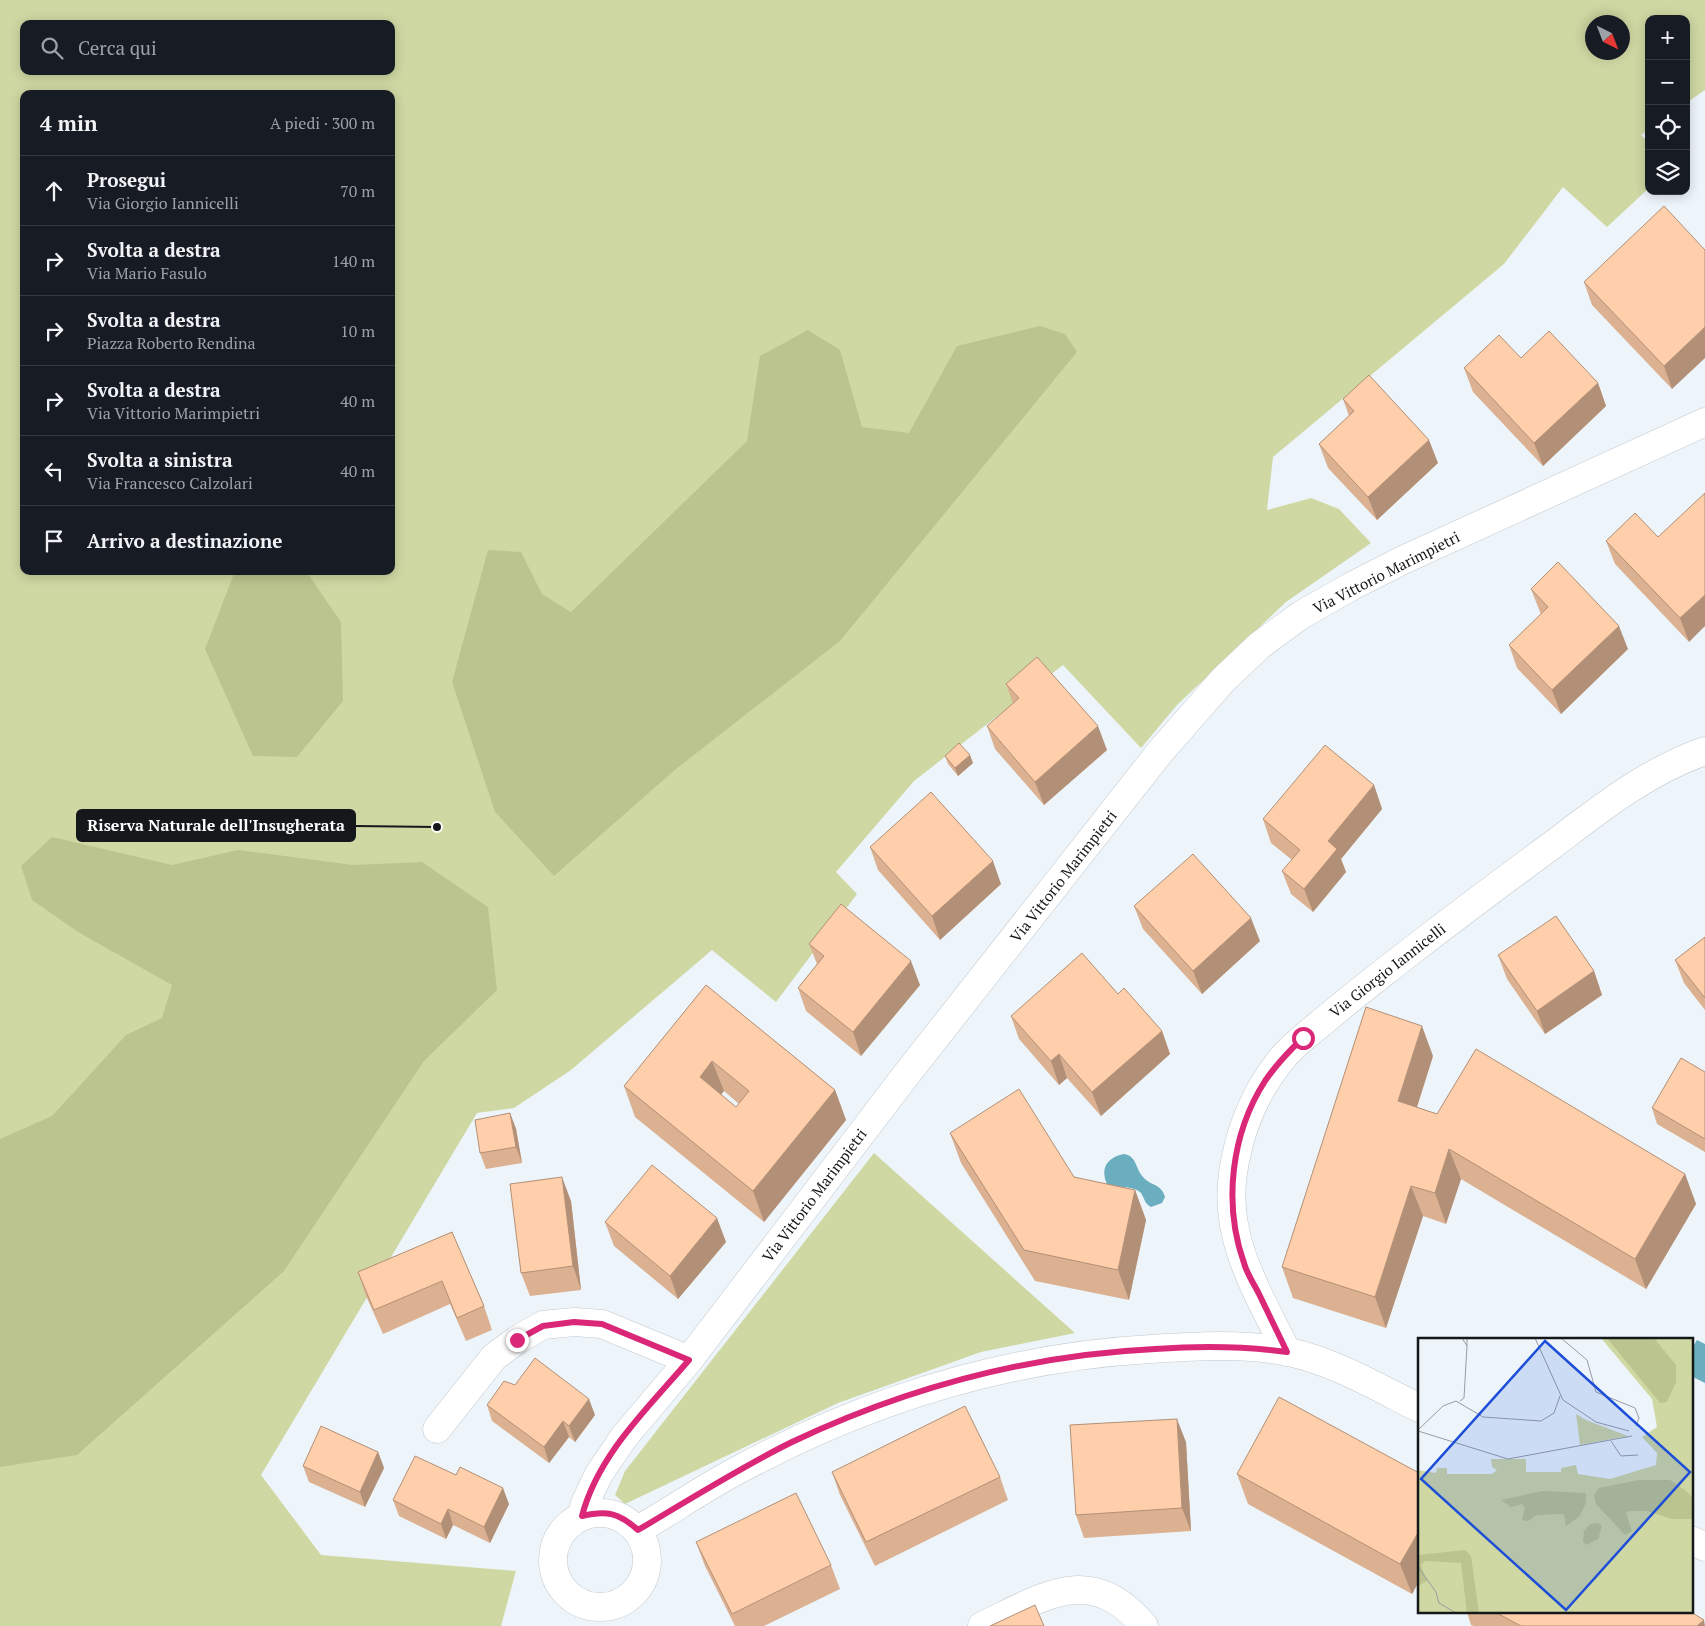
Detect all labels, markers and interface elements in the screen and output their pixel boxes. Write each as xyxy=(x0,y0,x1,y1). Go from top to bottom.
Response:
north arrow xyxy=(1585,15,1630,60)
map controls xyxy=(1645,15,1690,195)
button: + xyxy=(1645,15,1690,60)
search box xyxy=(20,20,395,75)
icon: search xyxy=(38,34,66,62)
text: Cerca qui xyxy=(78,35,157,60)
button: − xyxy=(1645,60,1690,105)
button: locate xyxy=(1645,105,1690,150)
text: 4 min xyxy=(40,109,97,137)
text: A piedi · 300 m xyxy=(270,112,375,134)
button: layers xyxy=(1645,150,1690,195)
text: Prosegui xyxy=(87,167,166,192)
icon: ahead xyxy=(40,177,68,205)
text: 70 m xyxy=(340,180,375,202)
text: Via Giorgio Iannicelli xyxy=(87,192,239,214)
text: Svolta a destra xyxy=(87,237,221,262)
icon: right xyxy=(40,247,68,275)
text: 140 m xyxy=(332,250,375,272)
text: Via Mario Fasulo xyxy=(87,262,207,284)
text: Svolta a destra xyxy=(87,307,221,332)
icon: right xyxy=(40,317,68,345)
text: 10 m xyxy=(340,320,375,342)
text: Piazza Roberto Rendina xyxy=(87,332,256,354)
text: Svolta a destra xyxy=(87,377,221,402)
icon: right xyxy=(40,387,68,415)
text: 40 m xyxy=(340,390,375,412)
text: Via Vittorio Marimpietri xyxy=(87,402,260,424)
text: Svolta a sinistra xyxy=(87,447,233,472)
icon: left xyxy=(40,457,68,485)
text: 40 m xyxy=(340,460,375,482)
text: Via Francesco Calzolari xyxy=(87,472,253,494)
street label: Via Vittorio Marimpietri xyxy=(1309,526,1463,618)
icon: arrive xyxy=(40,527,68,555)
text: Arrivo a destinazione xyxy=(87,528,282,553)
street label: Via Vittorio Marimpietri xyxy=(1005,806,1121,946)
callout: Riserva Naturale dell'Insugherata xyxy=(77,810,355,841)
text: Riserva Naturale dell'Insugherata xyxy=(87,814,345,836)
street label: Via Giorgio Iannicelli xyxy=(1325,918,1449,1022)
route start xyxy=(1292,1027,1315,1050)
street label: Via Vittorio Marimpietri xyxy=(757,1124,871,1266)
route end xyxy=(506,1329,529,1352)
inset map xyxy=(1418,1338,1692,1614)

